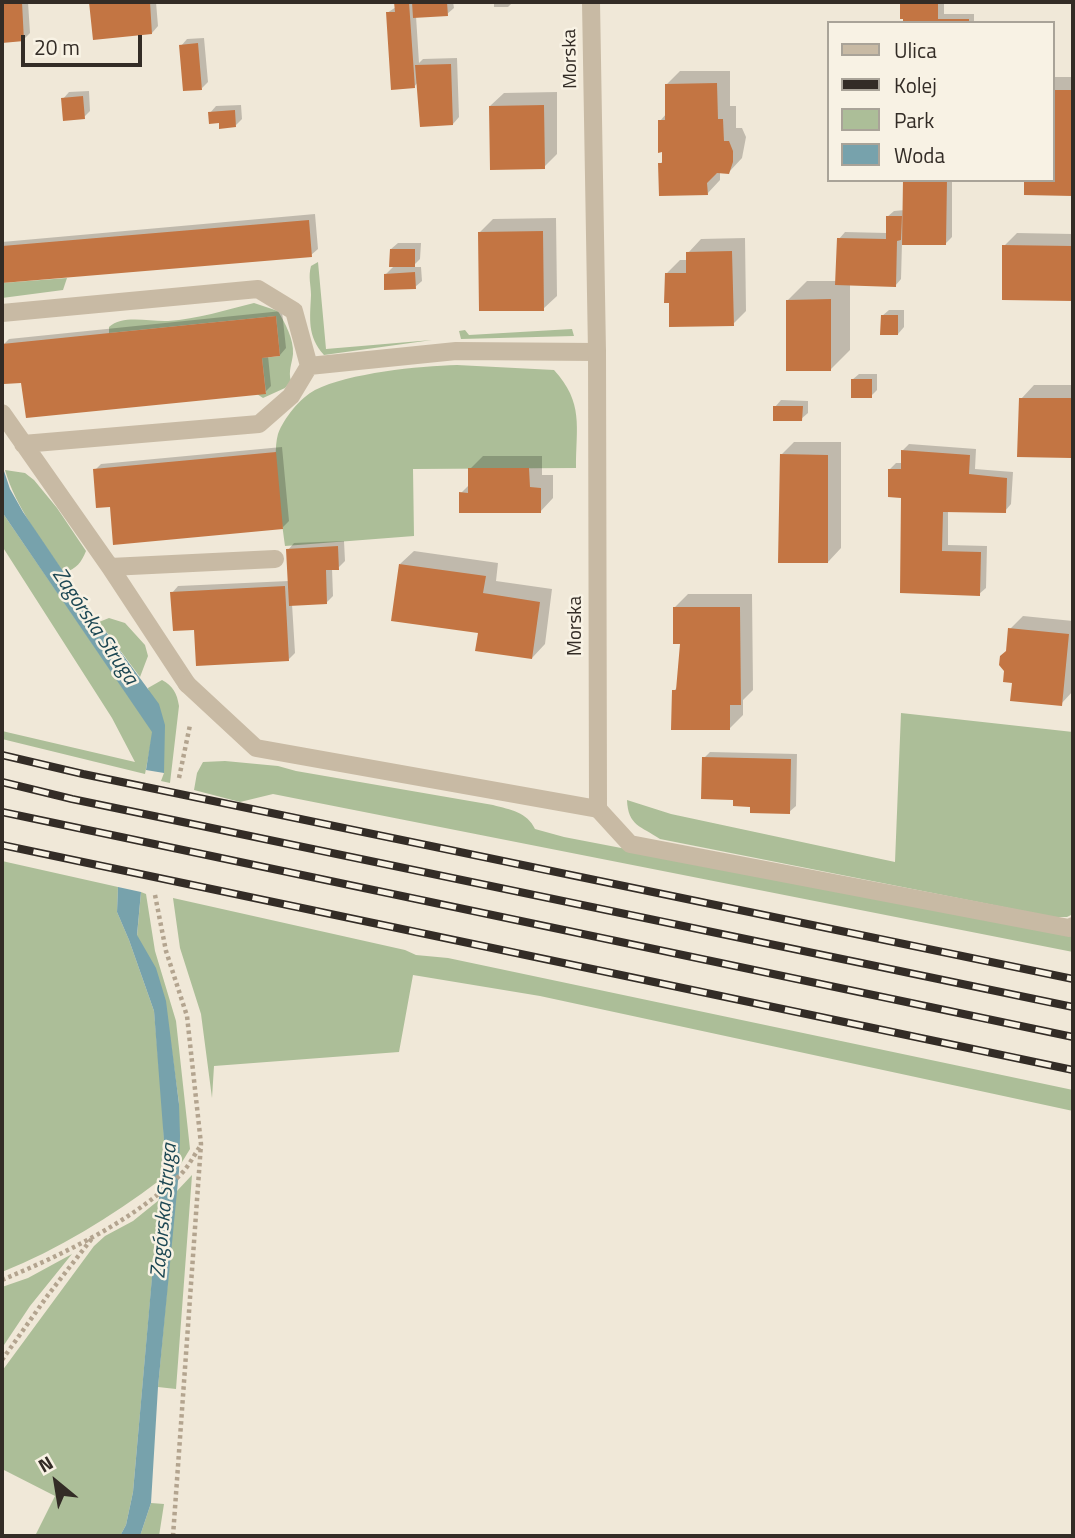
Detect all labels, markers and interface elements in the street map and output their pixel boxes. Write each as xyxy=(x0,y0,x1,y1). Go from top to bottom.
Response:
scale bar xyxy=(24,21,145,65)
legend xyxy=(827,21,1054,182)
street label: Morska xyxy=(559,29,583,89)
text: 20 m xyxy=(34,31,80,63)
text: Ulica xyxy=(894,34,937,66)
text: Kolej xyxy=(894,69,937,101)
text: Park xyxy=(894,104,934,136)
text: Woda xyxy=(894,139,945,171)
water label: Zagórska Struga xyxy=(46,564,142,690)
street label: Morska xyxy=(565,596,587,656)
water label: Zagórska Struga xyxy=(147,1143,183,1279)
north arrow xyxy=(21,1447,91,1517)
text: N xyxy=(32,1448,58,1479)

